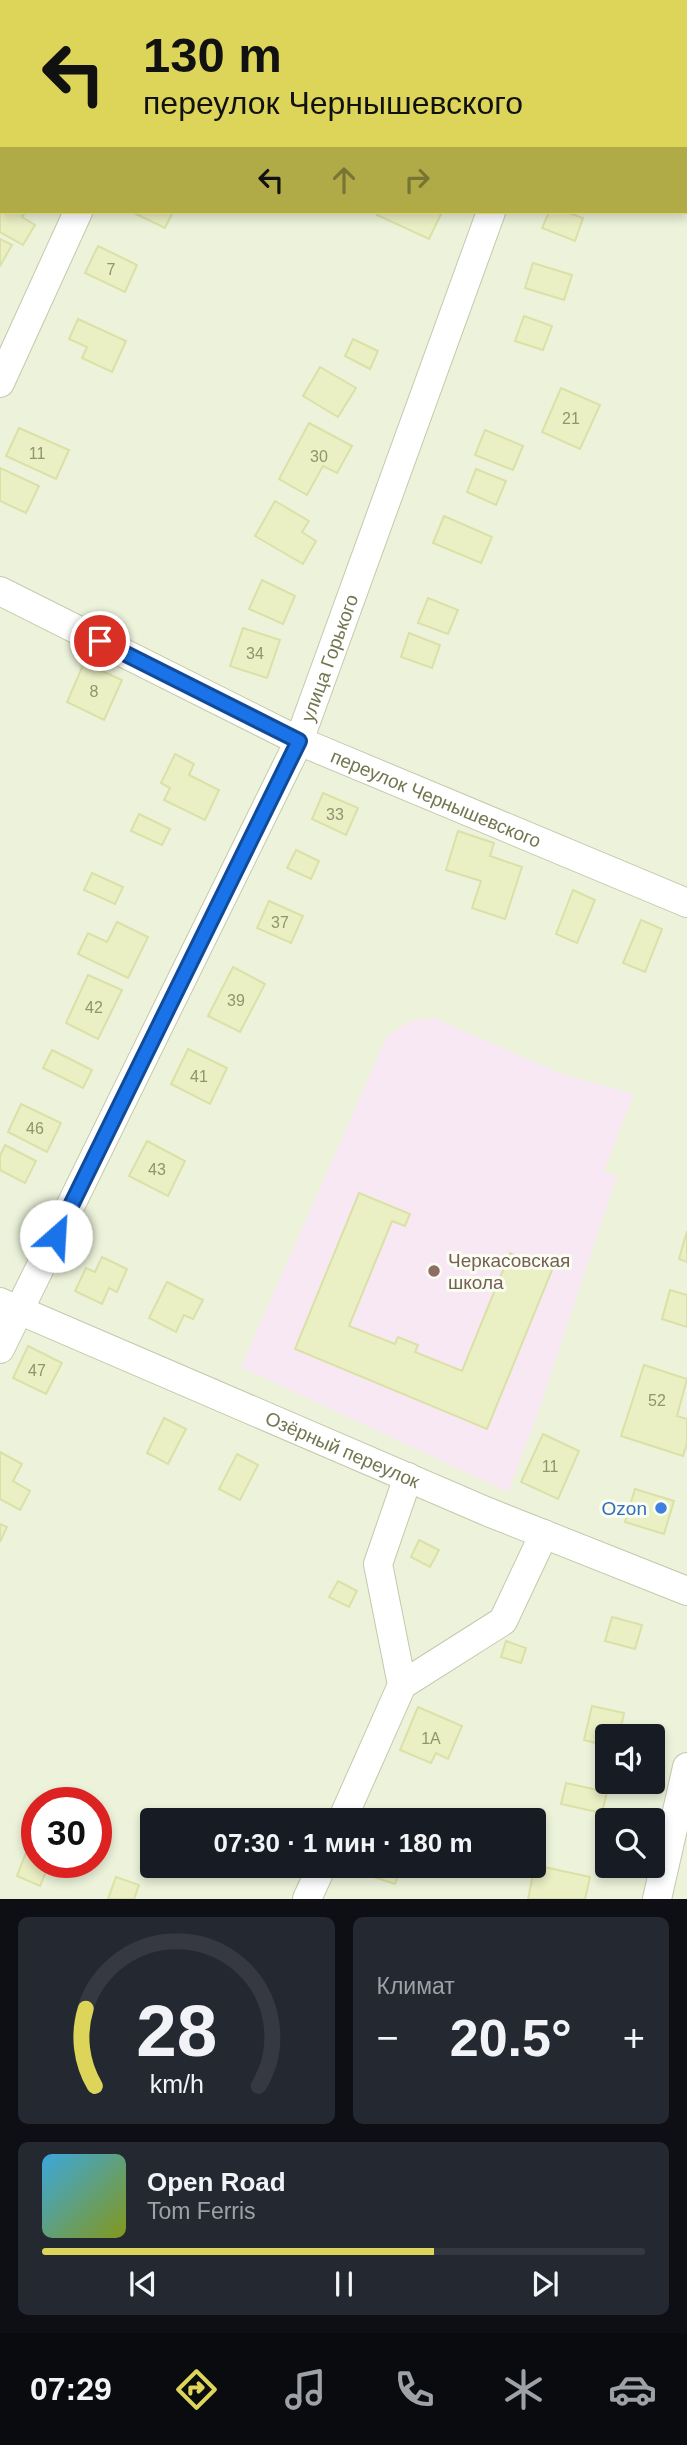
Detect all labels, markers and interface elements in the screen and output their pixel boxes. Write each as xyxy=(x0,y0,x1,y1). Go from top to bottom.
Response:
icon: left xyxy=(28,28,119,119)
text: 130 m xyxy=(143,28,282,82)
text: переулок Чернышевского xyxy=(143,85,523,121)
icon: left xyxy=(252,161,290,199)
icon: ahead xyxy=(325,161,363,199)
icon: right xyxy=(398,161,436,199)
house number: 7 xyxy=(107,261,116,278)
house number: 21 xyxy=(562,410,580,427)
house number: 11 xyxy=(29,445,45,462)
house number: 30 xyxy=(310,448,328,465)
street label: улица Горького xyxy=(297,592,362,725)
pin xyxy=(70,611,130,671)
icon: arrive xyxy=(81,622,119,660)
house number: 34 xyxy=(246,645,264,662)
house number: 8 xyxy=(90,683,99,700)
street label: переулок Чернышевского xyxy=(328,745,544,852)
house number: 33 xyxy=(326,806,344,823)
house number: 37 xyxy=(271,914,289,931)
house number: 39 xyxy=(227,992,245,1009)
house number: 42 xyxy=(85,999,103,1016)
house number: 41 xyxy=(190,1068,208,1085)
house number: 46 xyxy=(26,1120,44,1137)
house number: 43 xyxy=(148,1161,166,1178)
position arrow xyxy=(19,1199,93,1273)
place label: Черкасовская школа xyxy=(448,1250,570,1293)
marker: Черкасовская школа xyxy=(426,1263,442,1279)
house number: 47 xyxy=(28,1362,46,1379)
house number: 52 xyxy=(648,1392,666,1409)
street label: Озёрный переулок xyxy=(262,1407,423,1493)
house number: 11 xyxy=(542,1458,558,1475)
place label: Ozon xyxy=(602,1498,647,1519)
marker: Ozon xyxy=(653,1500,669,1516)
map controls xyxy=(595,1724,665,1878)
button: sound xyxy=(595,1724,665,1794)
house number: 1А xyxy=(421,1730,441,1747)
speed limit sign: 30 xyxy=(21,1787,112,1878)
button: search xyxy=(595,1808,665,1878)
text: 07:30 · 1 мин · 180 m xyxy=(213,1828,473,1858)
text: Климат xyxy=(377,1973,455,1999)
text: 28 xyxy=(136,1991,217,2072)
text: 20.5° xyxy=(450,2009,572,2067)
text: − xyxy=(377,2017,399,2059)
text: + xyxy=(623,2017,645,2059)
text: km/h xyxy=(149,2070,203,2098)
text: Open Road xyxy=(147,2167,286,2197)
text: Tom Ferris xyxy=(147,2198,256,2224)
icon: previous xyxy=(124,2265,162,2303)
icon: pause xyxy=(325,2265,363,2303)
icon: next xyxy=(526,2265,564,2303)
icon: directions xyxy=(172,2365,221,2414)
icon: music xyxy=(281,2365,330,2414)
icon: phone xyxy=(390,2365,439,2414)
icon: climate xyxy=(499,2365,548,2414)
icon: car xyxy=(608,2365,657,2414)
text: 07:29 xyxy=(30,2371,112,2407)

